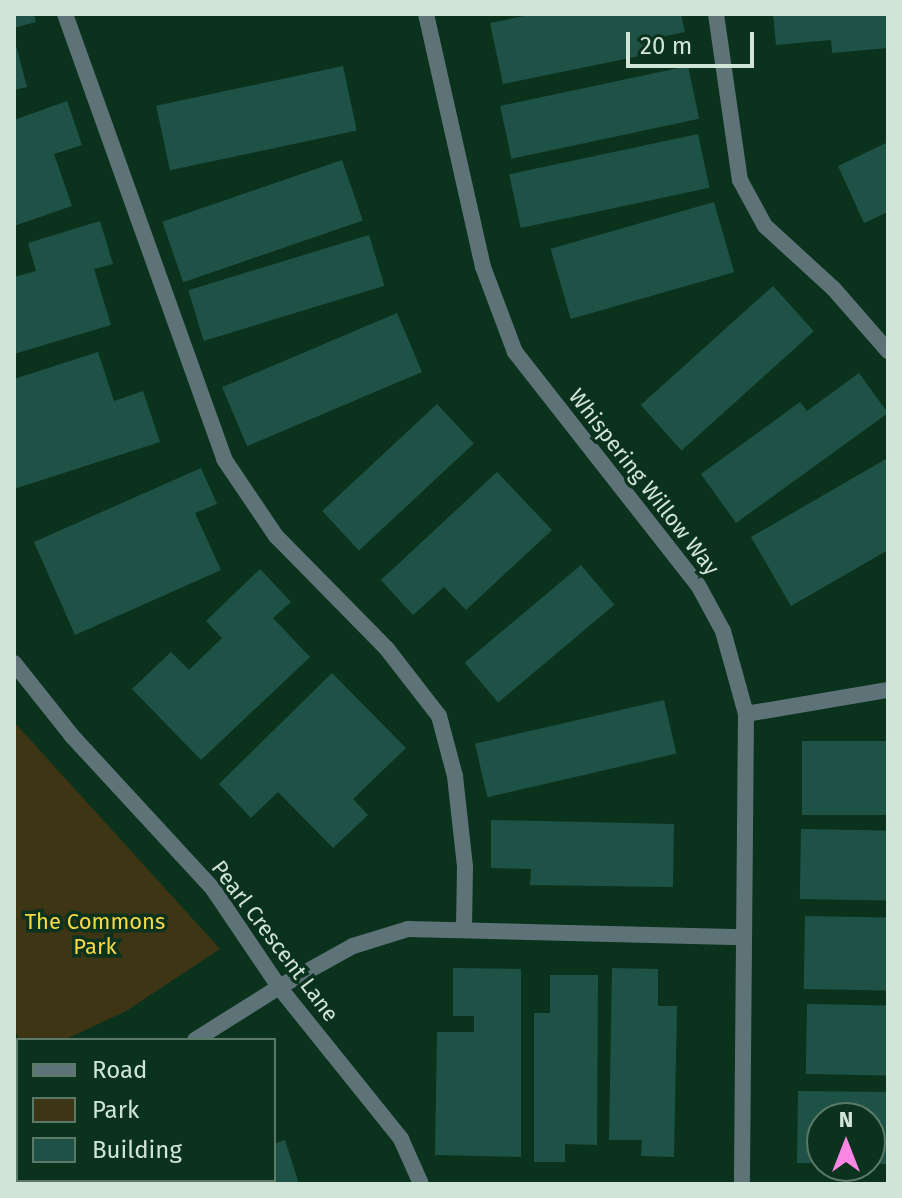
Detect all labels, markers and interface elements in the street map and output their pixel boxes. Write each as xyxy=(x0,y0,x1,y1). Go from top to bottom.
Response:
scale bar xyxy=(630,16,758,66)
text: 20 m xyxy=(640,32,692,60)
street label: Whispering Willow Way xyxy=(563,384,725,580)
street label: Pearl Crescent Lane xyxy=(206,855,344,1027)
park label: The Commons Park xyxy=(25,908,165,960)
legend xyxy=(16,1038,276,1182)
text: Road xyxy=(92,1056,147,1084)
text: Park xyxy=(92,1096,139,1124)
north arrow xyxy=(806,1102,886,1182)
text: N xyxy=(839,1106,853,1133)
text: Building xyxy=(92,1136,182,1164)

